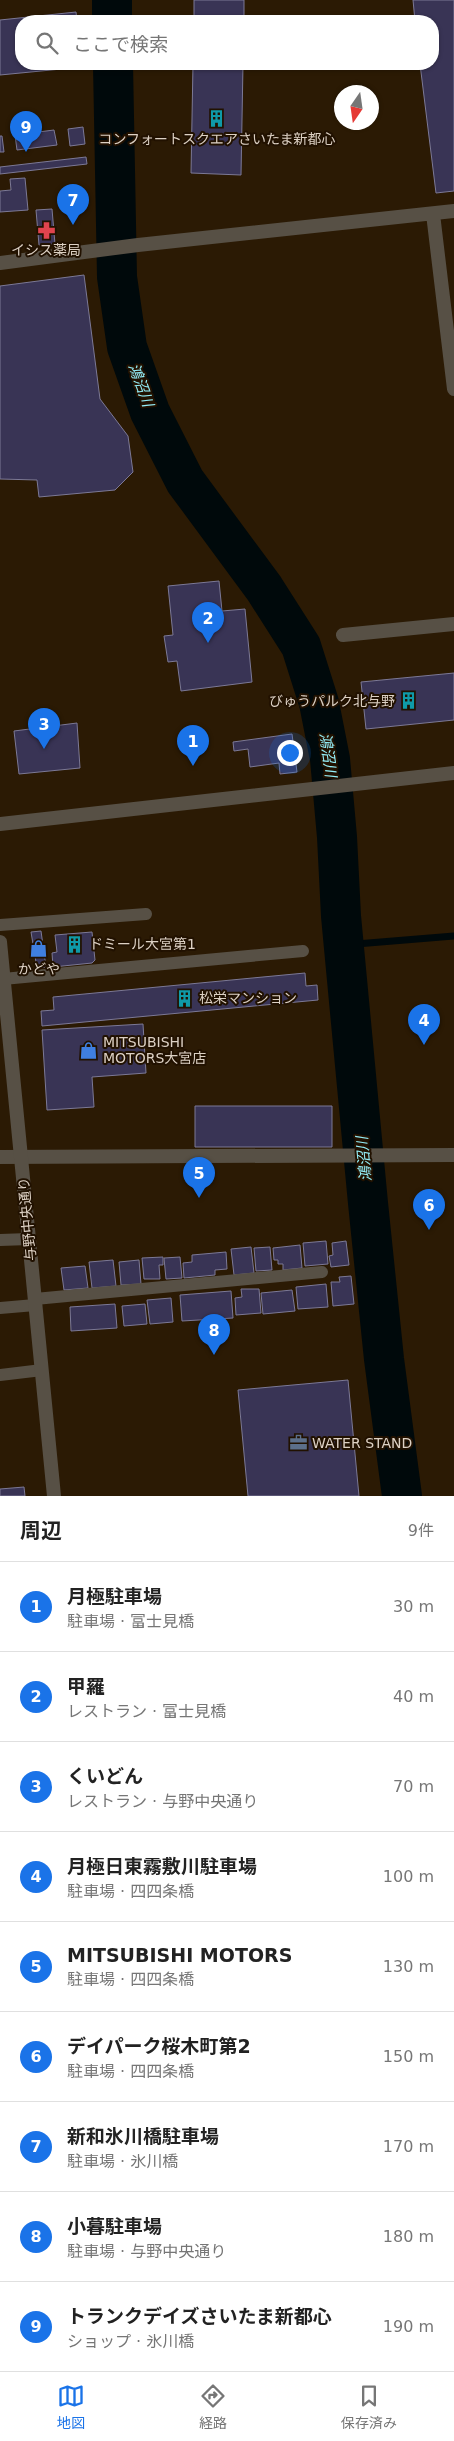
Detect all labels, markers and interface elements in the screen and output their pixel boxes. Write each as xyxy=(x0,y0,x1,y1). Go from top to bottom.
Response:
search box xyxy=(15,15,439,70)
icon: search xyxy=(33,29,61,57)
text: ここで検索 xyxy=(73,33,168,55)
north arrow xyxy=(334,85,379,130)
building icon: コンフォートスクエアさいたま新都心 xyxy=(207,109,227,129)
pin: 9 xyxy=(10,111,42,152)
place label: コンフォートスクエアさいたま新都心 xyxy=(98,131,336,147)
pin: 7 xyxy=(57,184,89,225)
pharmacy icon: イシス薬局 xyxy=(36,220,56,240)
place label: イシス薬局 xyxy=(11,242,81,258)
water label: 鴻沼川 xyxy=(125,361,158,411)
pin: 2 xyxy=(192,602,224,643)
building icon: びゅうパルク北与野 xyxy=(399,691,419,711)
place label: びゅうパルク北与野 xyxy=(269,693,395,709)
pin: 3 xyxy=(28,708,60,749)
pin: 1 xyxy=(177,725,209,766)
water label: 鴻沼川 xyxy=(316,731,340,781)
your location xyxy=(277,740,303,766)
building icon: ドミール大宮第1 xyxy=(65,934,85,954)
place label: ドミール大宮第1 xyxy=(89,936,196,952)
shop icon: かどや xyxy=(29,939,49,959)
place label: かどや xyxy=(18,961,60,977)
building icon: 松栄マンション xyxy=(175,988,195,1008)
place label: 松栄マンション xyxy=(199,990,297,1006)
pin: 4 xyxy=(408,1004,440,1045)
place label: MITSUBISHI MOTORS大宮店 xyxy=(103,1034,206,1066)
shop icon: MITSUBISHI MOTORS大宮店 xyxy=(79,1040,99,1060)
water label: 鴻沼川 xyxy=(353,1134,375,1182)
pin: 5 xyxy=(183,1157,215,1198)
street label: 与野中央通り xyxy=(15,1176,39,1262)
pin: 6 xyxy=(413,1189,445,1230)
pin: 8 xyxy=(198,1314,230,1355)
office icon: WATER STAND xyxy=(288,1433,308,1453)
place label: WATER STAND xyxy=(312,1435,412,1451)
text: 周辺 xyxy=(20,1519,62,1543)
text: 9件 xyxy=(408,1521,434,1540)
text: 月極駐車場 xyxy=(67,1585,162,1607)
text: 1 xyxy=(30,1597,42,1616)
text: 30 m xyxy=(393,1597,434,1616)
text: 駐車場 · 富士見橋 xyxy=(67,1612,194,1631)
text: 甲羅 xyxy=(67,1675,105,1697)
text: 2 xyxy=(30,1687,42,1706)
text: 40 m xyxy=(393,1687,434,1706)
text: レストラン · 富士見橋 xyxy=(67,1702,226,1721)
text: くいどん xyxy=(67,1765,143,1787)
text: 3 xyxy=(30,1777,42,1796)
text: 70 m xyxy=(393,1777,434,1796)
text: レストラン · 与野中央通り xyxy=(67,1792,258,1811)
text: 月極日東霧敷川駐車場 xyxy=(67,1855,257,1877)
text: 4 xyxy=(30,1867,42,1886)
text: 100 m xyxy=(383,1867,434,1886)
text: 駐車場 · 四四条橋 xyxy=(67,1882,194,1901)
text: MITSUBISHI MOTORS xyxy=(67,1944,292,1966)
text: 5 xyxy=(30,1957,42,1976)
text: 130 m xyxy=(383,1957,434,1976)
text: 駐車場 · 四四条橋 xyxy=(67,1970,194,1989)
text: デイパーク桜木町第2 xyxy=(67,2035,251,2057)
text: 6 xyxy=(30,2047,42,2066)
text: 150 m xyxy=(383,2047,434,2066)
text: 駐車場 · 四四条橋 xyxy=(67,2062,194,2081)
text: 新和氷川橋駐車場 xyxy=(67,2125,219,2147)
text: 7 xyxy=(30,2137,42,2156)
text: 170 m xyxy=(383,2137,434,2156)
text: 駐車場 · 氷川橋 xyxy=(67,2152,178,2171)
text: 小暮駐車場 xyxy=(67,2215,162,2237)
text: 8 xyxy=(30,2227,42,2246)
text: 180 m xyxy=(383,2227,434,2246)
text: 駐車場 · 与野中央通り xyxy=(67,2242,226,2261)
text: トランクデイズさいたま新都心 xyxy=(67,2305,332,2327)
text: 9 xyxy=(30,2317,42,2336)
text: 190 m xyxy=(383,2317,434,2336)
text: ショップ · 氷川橋 xyxy=(67,2332,194,2351)
tab: 地図 xyxy=(57,2382,85,2432)
tab: 経路 xyxy=(199,2382,227,2432)
tab: 保存済み xyxy=(341,2382,397,2432)

